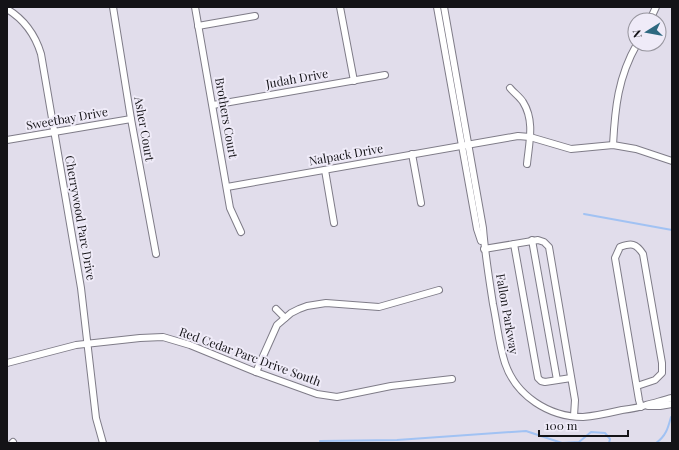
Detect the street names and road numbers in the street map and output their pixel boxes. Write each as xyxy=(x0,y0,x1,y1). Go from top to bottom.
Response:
street label: Judah Drive xyxy=(263,65,329,92)
street label: Brothers Court xyxy=(212,76,242,160)
street label: Asher Court xyxy=(131,94,159,163)
street label: Sweetbay Drive xyxy=(25,103,109,133)
street label: Nalpack Drive xyxy=(307,140,384,168)
street label: Cherrywood Parc Drive xyxy=(62,154,100,282)
street label: Fallon Parkway xyxy=(493,272,523,356)
street label: Red Cedar Parc Drive South xyxy=(177,323,323,389)

